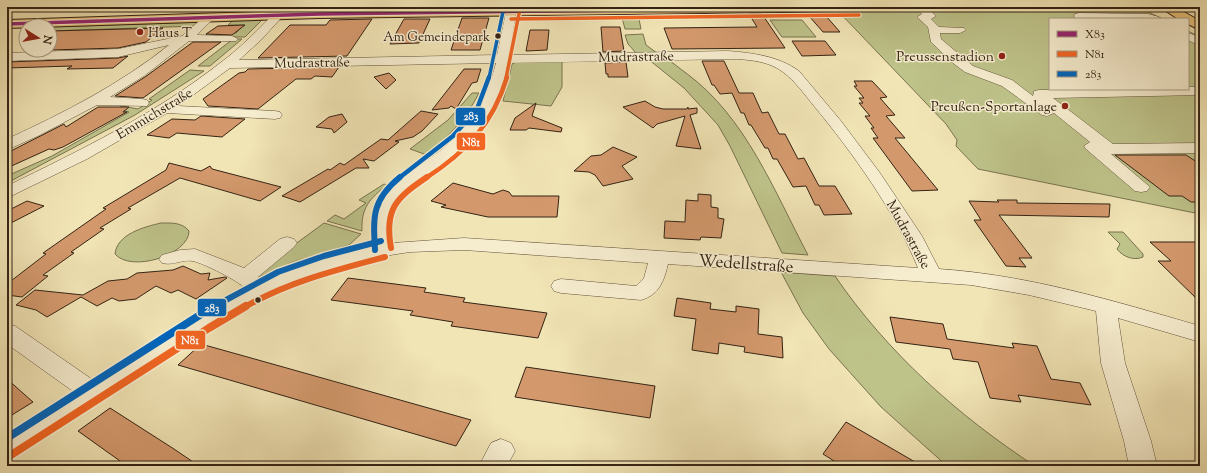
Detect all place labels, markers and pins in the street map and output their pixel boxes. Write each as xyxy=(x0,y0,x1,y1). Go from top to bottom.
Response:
place label: Haus T xyxy=(148,24,192,44)
marker: Haus T xyxy=(135,27,145,37)
place label: Am Gemeindepark xyxy=(383,29,490,47)
marker: Am Gemeindepark xyxy=(493,31,503,41)
place label: Preussenstadion xyxy=(896,48,994,68)
marker: Preussenstadion xyxy=(997,51,1007,61)
place label: Preußen-Sportanlage xyxy=(931,98,1057,118)
marker: Preußen-Sportanlage xyxy=(1060,101,1070,111)
unlabelled marker xyxy=(253,295,263,305)

